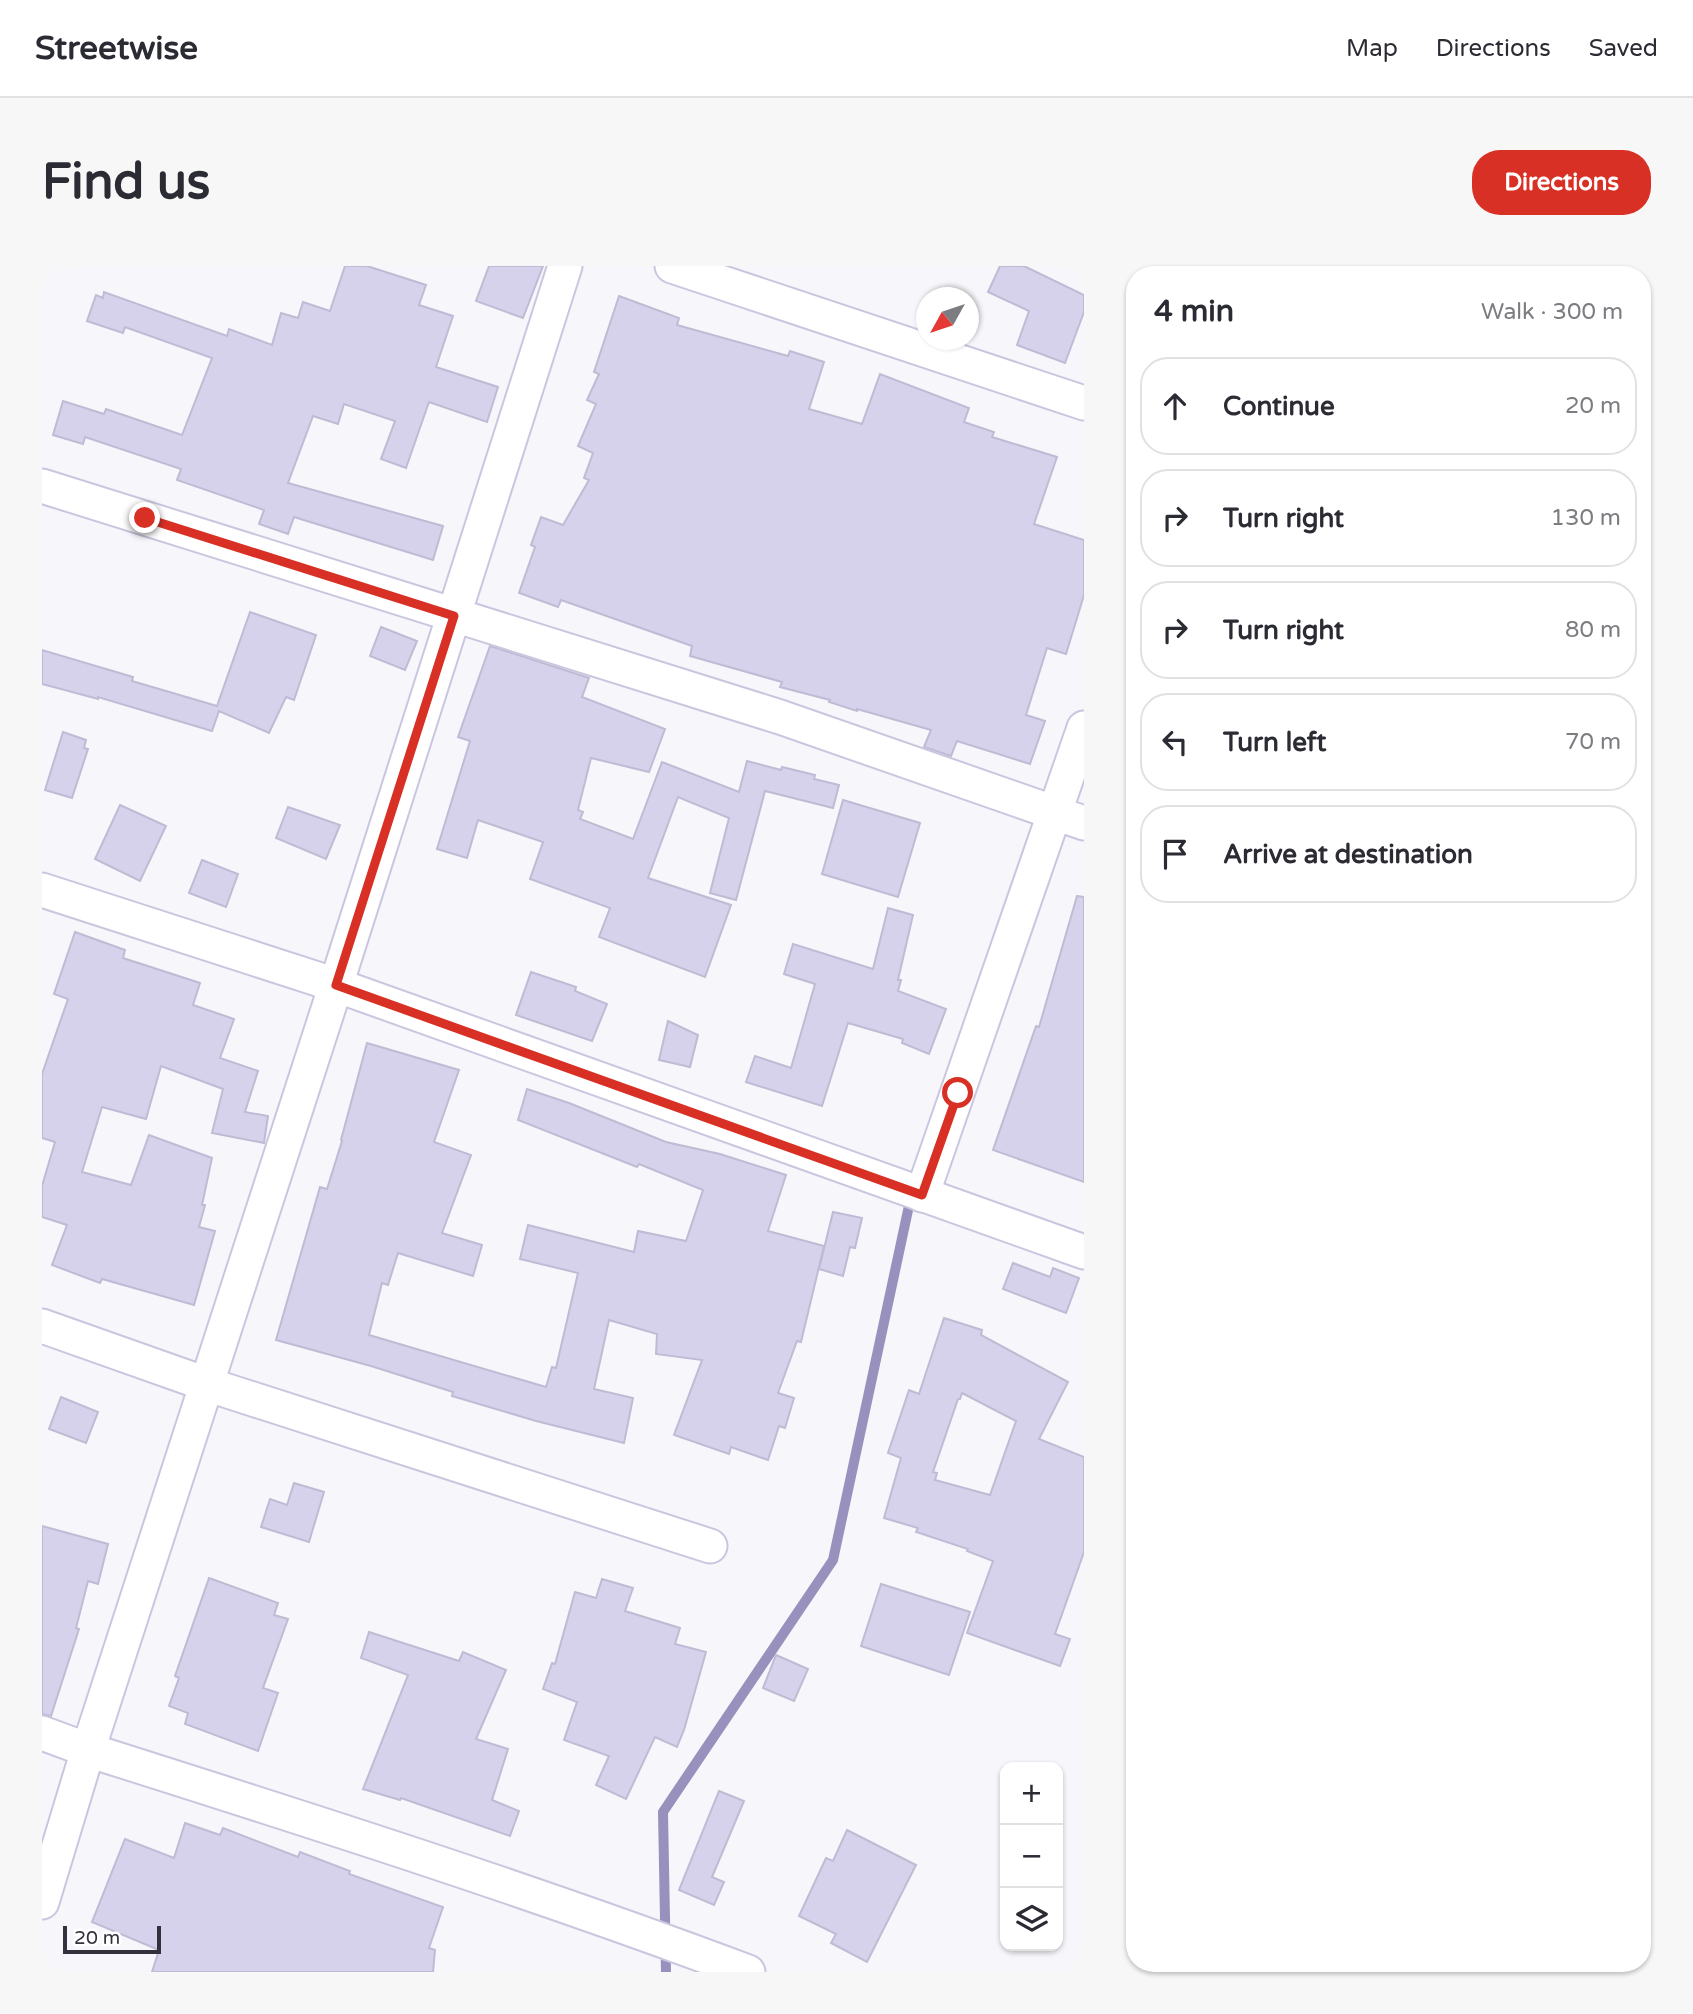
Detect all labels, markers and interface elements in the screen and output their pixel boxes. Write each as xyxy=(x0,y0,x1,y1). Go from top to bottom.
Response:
text: Streetwise xyxy=(35,29,198,68)
text: Map xyxy=(1346,34,1398,63)
text: Directions xyxy=(1436,34,1551,63)
text: Saved xyxy=(1589,34,1658,63)
button: Directions xyxy=(1472,150,1651,215)
text: Find us xyxy=(42,153,210,212)
north arrow xyxy=(916,287,979,350)
text: 4 min xyxy=(1154,293,1234,330)
text: Walk · 300 m xyxy=(1481,298,1623,326)
icon: ahead xyxy=(1156,387,1194,425)
text: Continue xyxy=(1223,391,1335,422)
text: 20 m xyxy=(1565,392,1621,420)
icon: right xyxy=(1156,499,1194,537)
route end xyxy=(129,502,160,533)
text: Turn right xyxy=(1223,503,1344,534)
text: 130 m xyxy=(1551,504,1621,532)
icon: right xyxy=(1156,611,1194,649)
text: Turn right xyxy=(1223,615,1344,646)
text: 80 m xyxy=(1565,616,1621,644)
icon: left xyxy=(1156,723,1194,761)
text: Turn left xyxy=(1223,727,1326,758)
text: 70 m xyxy=(1565,728,1621,756)
icon: arrive xyxy=(1156,835,1194,873)
text: Arrive at destination xyxy=(1223,839,1473,870)
route start xyxy=(942,1077,973,1108)
map controls xyxy=(1000,1762,1063,1951)
button: + xyxy=(1000,1762,1063,1825)
button: − xyxy=(1000,1825,1063,1888)
button: layers xyxy=(1000,1888,1063,1951)
scale bar xyxy=(63,1923,161,1955)
text: 20 m xyxy=(74,1927,120,1949)

